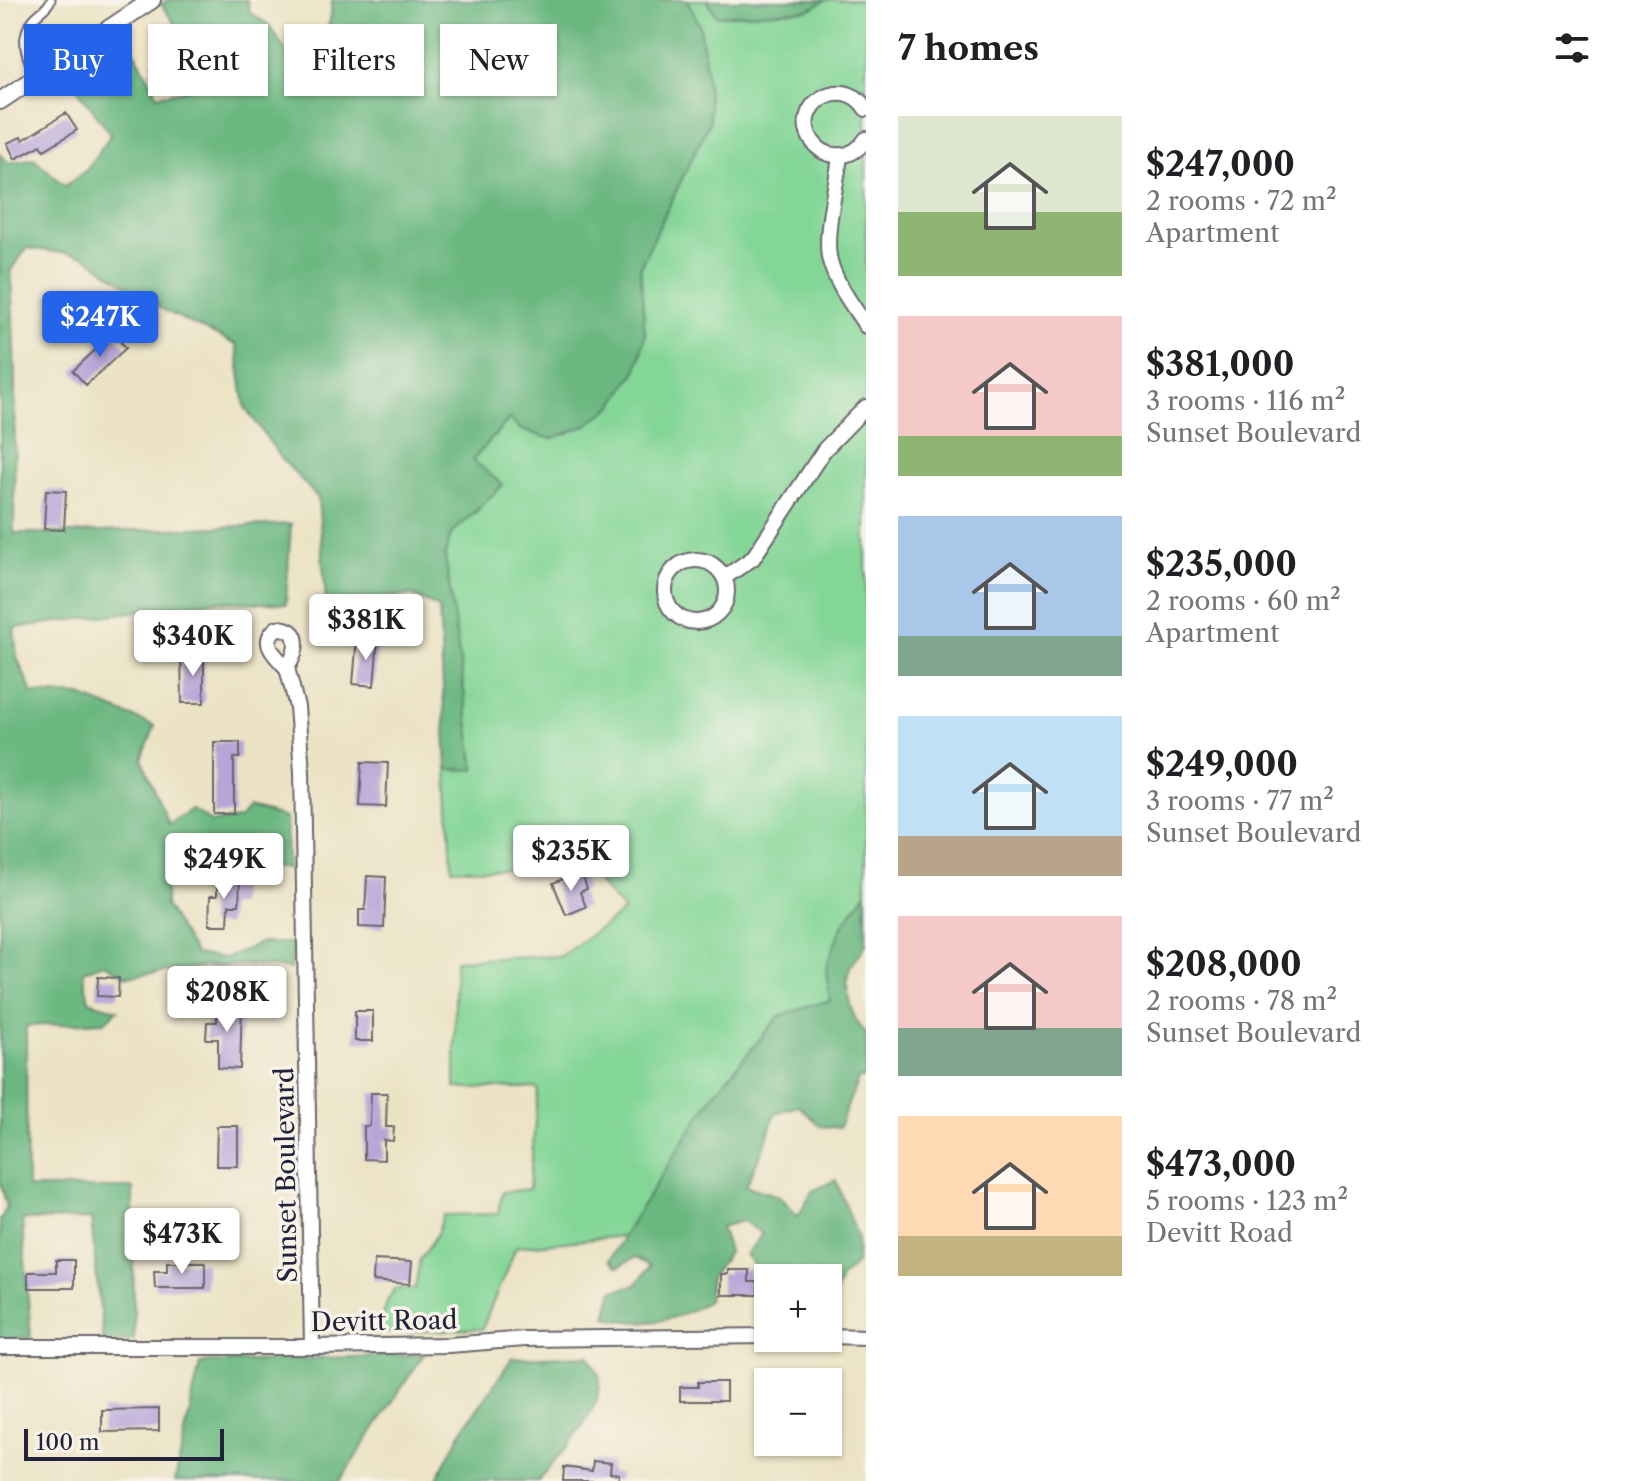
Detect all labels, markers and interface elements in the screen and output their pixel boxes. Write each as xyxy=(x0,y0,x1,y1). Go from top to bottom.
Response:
chip: Buy xyxy=(24,24,132,96)
chip: Rent xyxy=(148,24,268,96)
chip: Filters xyxy=(284,24,424,96)
chip: New xyxy=(440,24,557,96)
icon: filters xyxy=(1550,26,1594,70)
text: 7 homes xyxy=(898,27,1039,69)
text: $247,000 xyxy=(1146,143,1295,185)
icon: home xyxy=(962,148,1058,244)
text: 2 rooms · 72 m² xyxy=(1146,185,1337,217)
text: Apartment xyxy=(1146,217,1279,249)
pin: $247K xyxy=(44,291,156,359)
text: $247K xyxy=(60,301,140,333)
text: $381,000 xyxy=(1146,343,1294,385)
icon: home xyxy=(962,348,1058,444)
text: 3 rooms · 116 m² xyxy=(1146,385,1345,417)
text: Sunset Boulevard xyxy=(1146,417,1361,449)
text: $235,000 xyxy=(1146,543,1297,585)
icon: home xyxy=(962,548,1058,644)
text: 2 rooms · 60 m² xyxy=(1146,585,1341,617)
pin: $381K xyxy=(310,594,422,662)
text: $381K xyxy=(327,604,405,636)
pin: $340K xyxy=(137,610,249,678)
text: Apartment xyxy=(1146,617,1279,649)
text: $340K xyxy=(152,620,234,652)
text: $249,000 xyxy=(1146,743,1298,785)
icon: home xyxy=(962,748,1058,844)
text: 3 rooms · 77 m² xyxy=(1146,785,1334,817)
text: Sunset Boulevard xyxy=(1146,817,1361,849)
pin: $235K xyxy=(515,825,627,893)
pin: $249K xyxy=(168,833,280,901)
text: $235K xyxy=(531,835,611,867)
text: $249K xyxy=(183,843,265,875)
text: $208,000 xyxy=(1146,943,1302,985)
icon: home xyxy=(962,948,1058,1044)
pin: $208K xyxy=(171,966,283,1034)
text: $208K xyxy=(185,976,269,1008)
text: 2 rooms · 78 m² xyxy=(1146,985,1337,1017)
text: Sunset Boulevard xyxy=(1146,1017,1361,1049)
street label: Sunset Boulevard xyxy=(268,1067,304,1283)
text: $473,000 xyxy=(1146,1143,1296,1185)
icon: home xyxy=(962,1148,1058,1244)
text: 5 rooms · 123 m² xyxy=(1146,1185,1348,1217)
pin: $473K xyxy=(126,1208,238,1276)
text: Devitt Road xyxy=(1146,1217,1293,1249)
text: $473K xyxy=(143,1218,221,1250)
map controls xyxy=(754,1264,842,1456)
button: + xyxy=(754,1264,842,1352)
street label: Devitt Road xyxy=(310,1304,458,1338)
button: − xyxy=(754,1368,842,1456)
scale bar xyxy=(24,1425,224,1461)
text: 100 m xyxy=(36,1429,99,1456)

